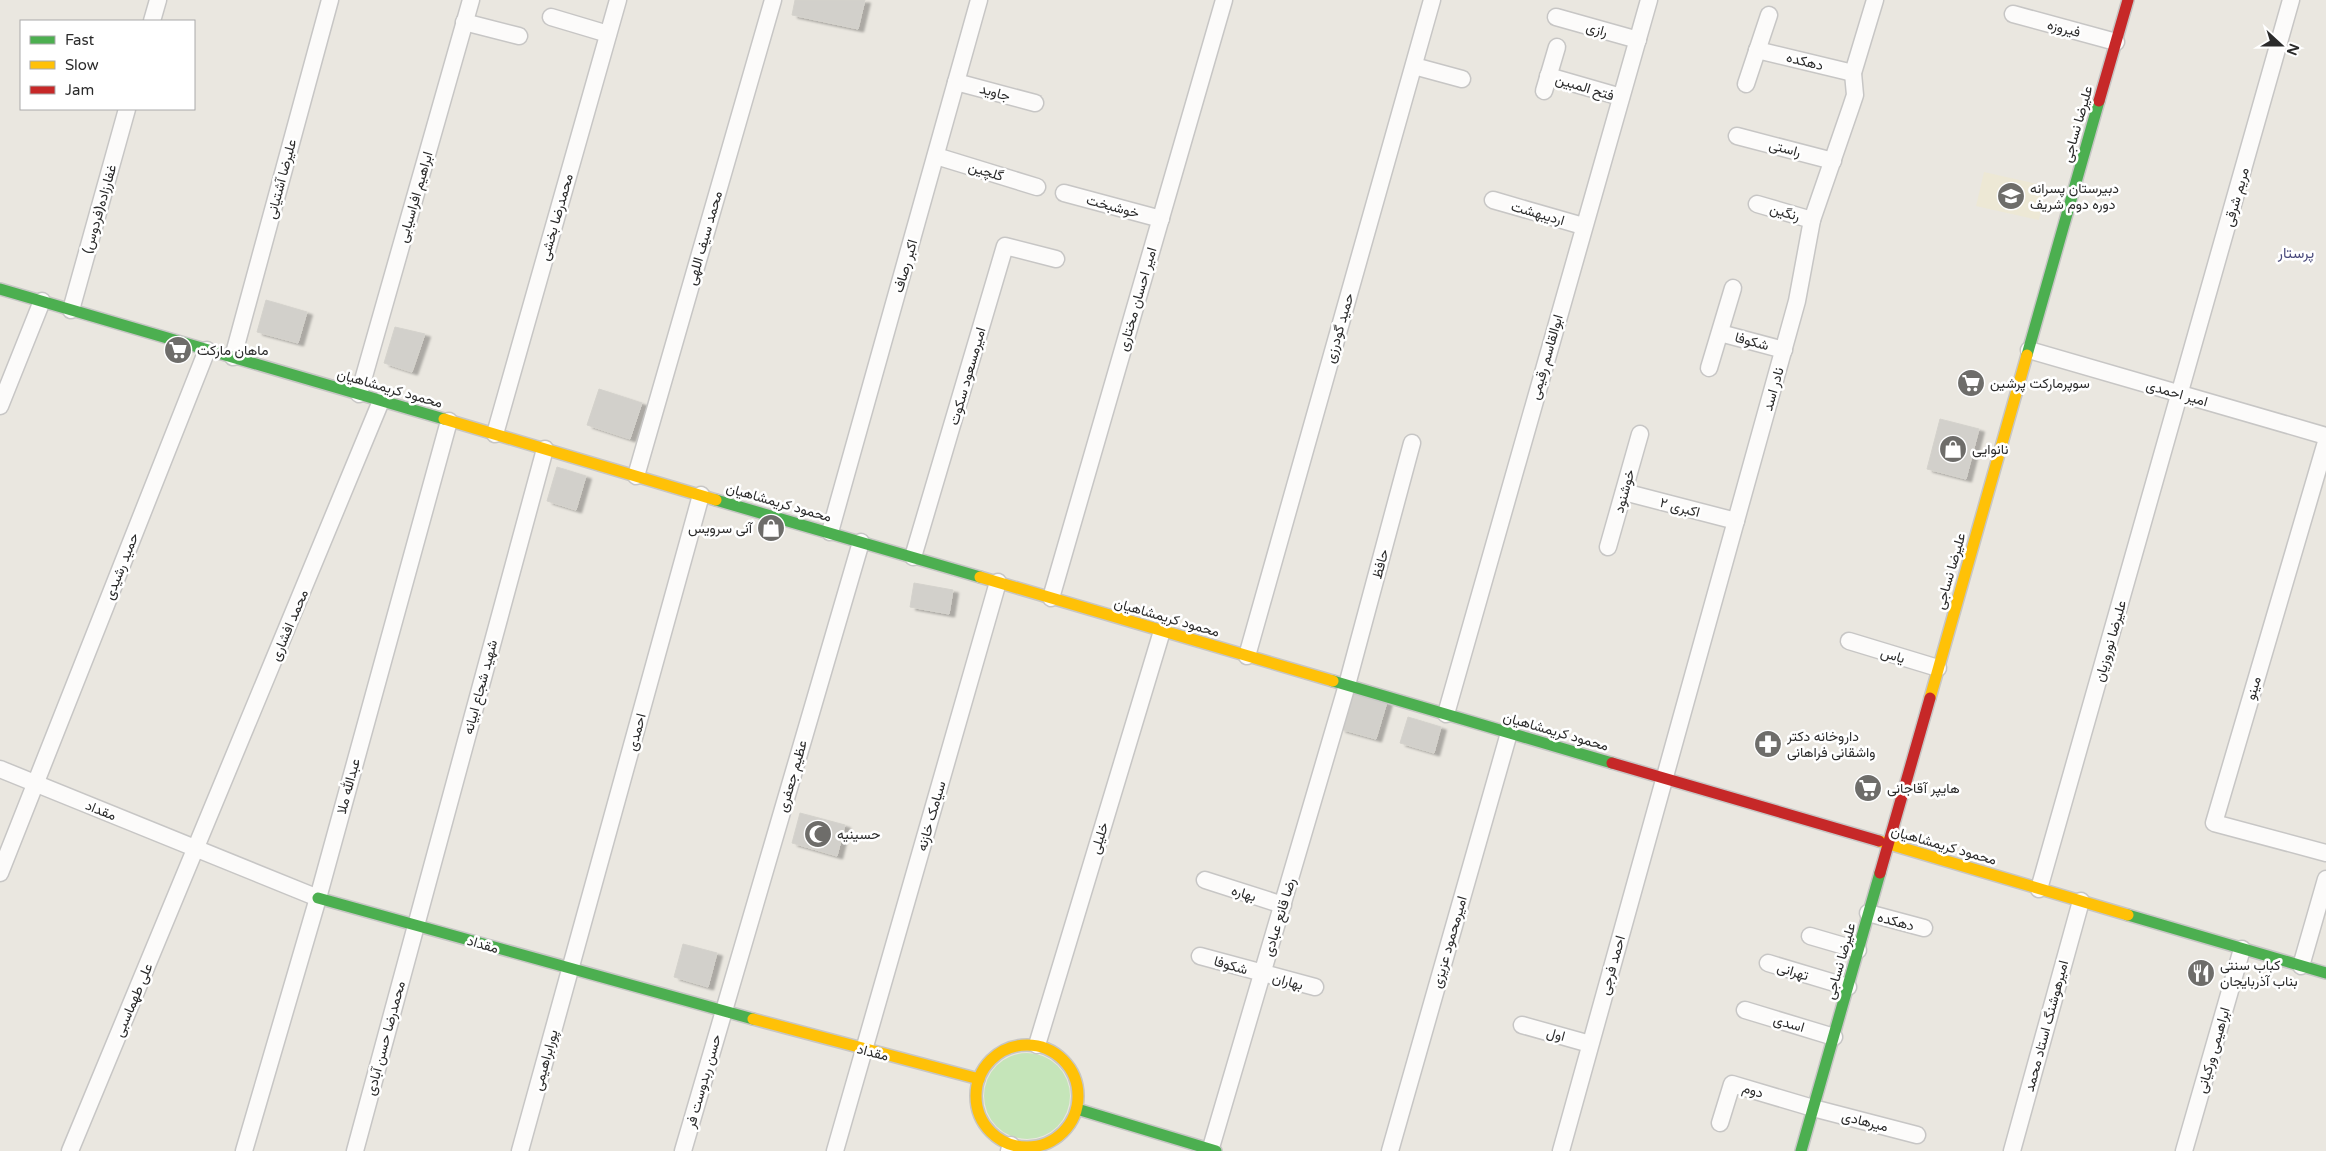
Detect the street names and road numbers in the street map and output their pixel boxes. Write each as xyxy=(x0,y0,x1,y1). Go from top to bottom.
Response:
street label: فیروزه xyxy=(2045,16,2082,41)
street label: رازی xyxy=(1584,18,1610,41)
street label: دهکده xyxy=(1785,49,1825,74)
street label: فتح المبین xyxy=(1553,71,1616,106)
street label: جاوید xyxy=(978,80,1012,105)
street label: علیرضا نساجی xyxy=(2058,84,2096,164)
street label: راستی xyxy=(1767,136,1803,161)
street label: علیرضا آشتیانی xyxy=(263,137,300,221)
street label: ابراهیم افراسیابی xyxy=(394,150,437,245)
street label: گلچین xyxy=(966,158,1005,186)
street label: غفارزاده(فردوس) xyxy=(79,163,120,256)
street label: مریم شرقی xyxy=(2220,166,2253,229)
street label: محمدرضا بخشی xyxy=(536,172,577,263)
street label: محمد سیف اللهی xyxy=(683,189,726,287)
street label: خوشبخت xyxy=(1085,191,1141,222)
street label: اردیبهشت xyxy=(1509,198,1566,229)
street label: رنگین xyxy=(1768,200,1802,225)
street label: اکبر رصاف xyxy=(890,238,921,295)
street label: امیر احسان مختاری xyxy=(1115,245,1160,353)
street label: حمید گودرزی xyxy=(1321,291,1358,365)
street label: ابوالقاسم رقیمی xyxy=(1526,313,1567,402)
street label: امیرمسعود سکوت xyxy=(945,325,990,427)
street label: شکوفا xyxy=(1733,329,1771,354)
street label: محمود کریمشاهیان xyxy=(335,365,445,412)
street label: نادر اسد xyxy=(1759,365,1788,413)
street label: امیر احمدی xyxy=(2144,377,2210,410)
street label: خوشنود xyxy=(1611,468,1638,515)
street label: محمود کریمشاهیان xyxy=(724,479,834,526)
street label: اکبری ۲ xyxy=(1658,494,1702,521)
street label: حمید رشیدی xyxy=(100,530,143,602)
street label: علیرضا نساجی xyxy=(1931,531,1969,611)
street label: حافظ xyxy=(1368,547,1393,581)
street label: محمد افشاری xyxy=(267,587,312,663)
street label: محمود کریمشاهیان xyxy=(1112,594,1222,641)
street label: علیرضا نوروزیان xyxy=(2091,598,2130,684)
street label: شهید شجاع ابیانه xyxy=(460,638,503,737)
street label: یاس xyxy=(1879,644,1907,667)
street label: مینو xyxy=(2242,675,2265,702)
street label: محمود کریمشاهیان xyxy=(1501,708,1611,755)
street label: احمدی xyxy=(623,712,650,753)
street label: عظیم جعفری xyxy=(774,738,811,814)
street label: عبدالله ملا xyxy=(333,757,364,816)
street label: سیامک خازنه xyxy=(913,779,950,853)
street label: مقداد xyxy=(83,797,119,824)
street label: خلیلی xyxy=(1087,820,1112,856)
street label: محمود کریمشاهیان xyxy=(1889,822,1999,869)
street label: رضا قانع عبادی xyxy=(1259,876,1301,959)
street label: بهاره xyxy=(1229,882,1258,905)
street label: امیرمحمود عزیزی xyxy=(1428,894,1471,990)
street label: دهکده xyxy=(1876,908,1916,935)
street label: علیرضا نساجی xyxy=(1821,921,1859,1001)
street label: مقداد xyxy=(465,932,501,957)
street label: احمد فرجی xyxy=(1596,934,1629,997)
street label: شکوفا xyxy=(1212,953,1250,978)
street label: تهرانی xyxy=(1775,959,1811,984)
street label: امیرهوشنگ استاد محمد xyxy=(2021,959,2072,1094)
street label: علی طهماسبی xyxy=(110,961,157,1040)
street label: بهاران xyxy=(1271,969,1305,994)
street label: محمدرضا حسن آبادی xyxy=(362,979,409,1097)
street label: ابراهیمی ورکیانی xyxy=(2193,1005,2234,1095)
street label: اسدی xyxy=(1771,1011,1806,1036)
street label: اول xyxy=(1545,1024,1567,1046)
street label: پورابراهیمی xyxy=(529,1028,563,1093)
street label: حسن ربدوست فر xyxy=(682,1032,725,1131)
street label: مقداد xyxy=(855,1040,890,1065)
street label: دوم xyxy=(1740,1079,1766,1102)
street label: میرهادی xyxy=(1840,1108,1890,1135)

